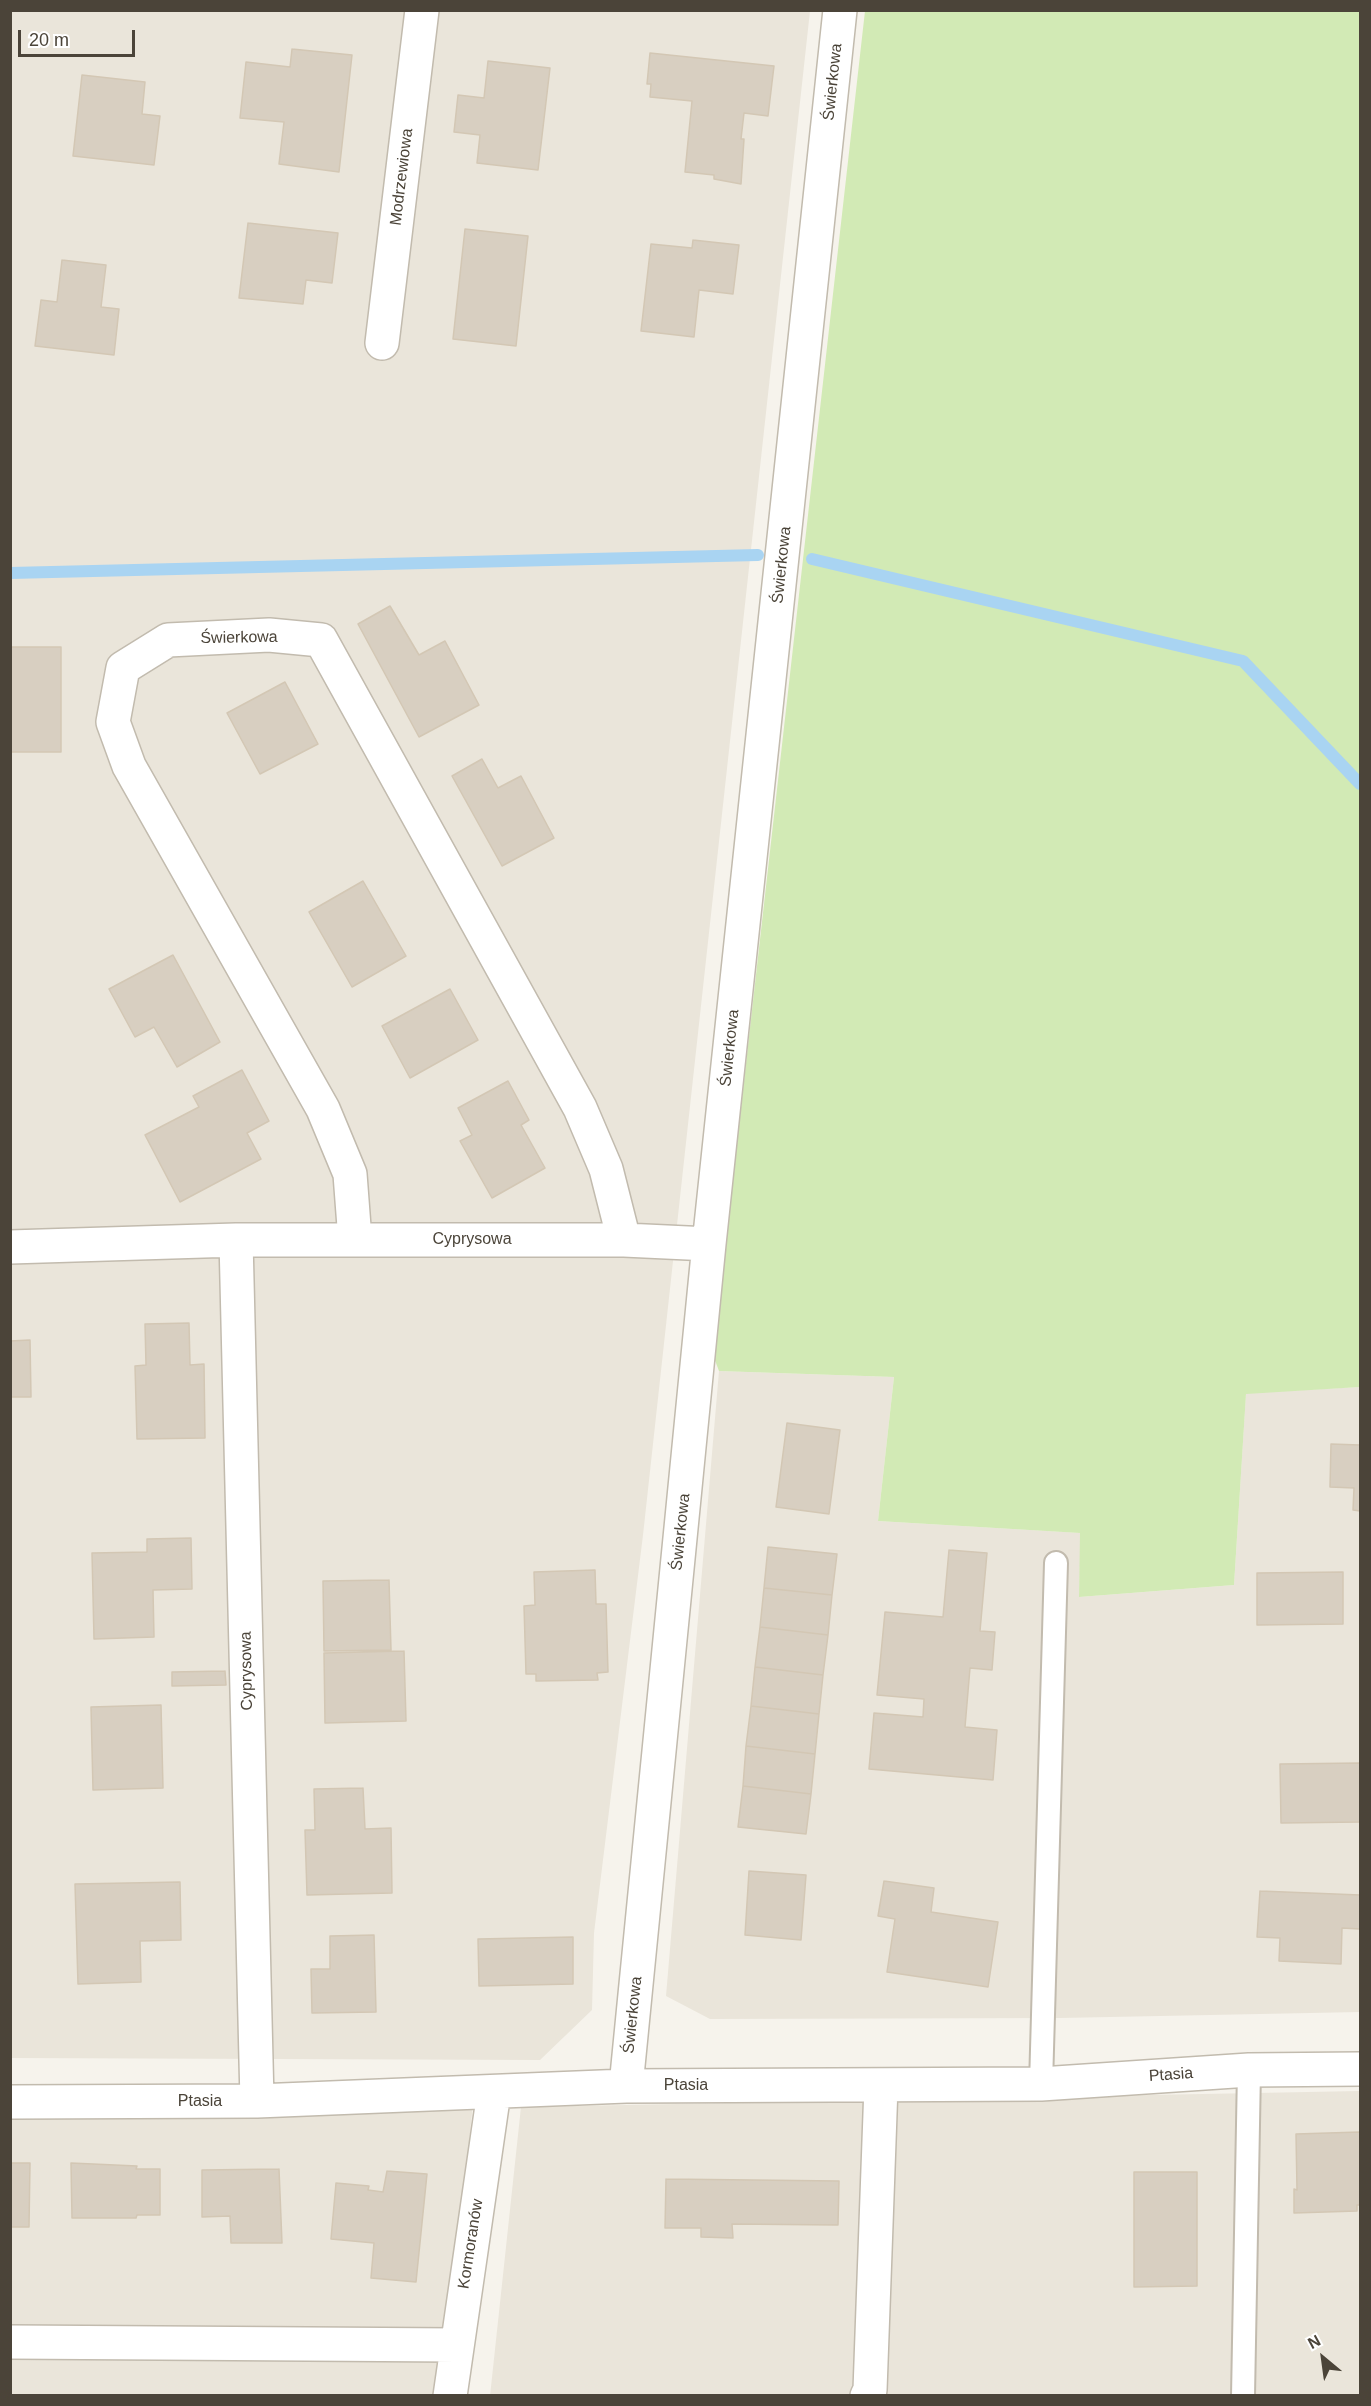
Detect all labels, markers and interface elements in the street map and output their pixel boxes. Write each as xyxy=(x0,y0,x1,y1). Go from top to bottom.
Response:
scale bar xyxy=(21,18,138,56)
text: 20 m xyxy=(29,30,69,50)
street label: Świerkowa xyxy=(819,43,847,121)
street label: Modrzewiowa xyxy=(387,127,417,227)
street label: Świerkowa xyxy=(768,526,796,604)
street label: Świerkowa xyxy=(200,628,278,648)
street label: Świerkowa xyxy=(716,1009,744,1087)
street label: Cyprysowa xyxy=(432,1230,512,1250)
street label: Świerkowa xyxy=(667,1493,695,1571)
street label: Cyprysowa xyxy=(237,1631,257,1711)
street label: Świerkowa xyxy=(619,1976,647,2054)
street label: Ptasia xyxy=(1148,2064,1194,2086)
street label: Ptasia xyxy=(664,2076,708,2096)
street label: Ptasia xyxy=(178,2092,222,2112)
street label: Kormoranów xyxy=(454,2198,488,2290)
north arrow xyxy=(1293,2328,1353,2388)
text: N xyxy=(1305,2332,1323,2352)

